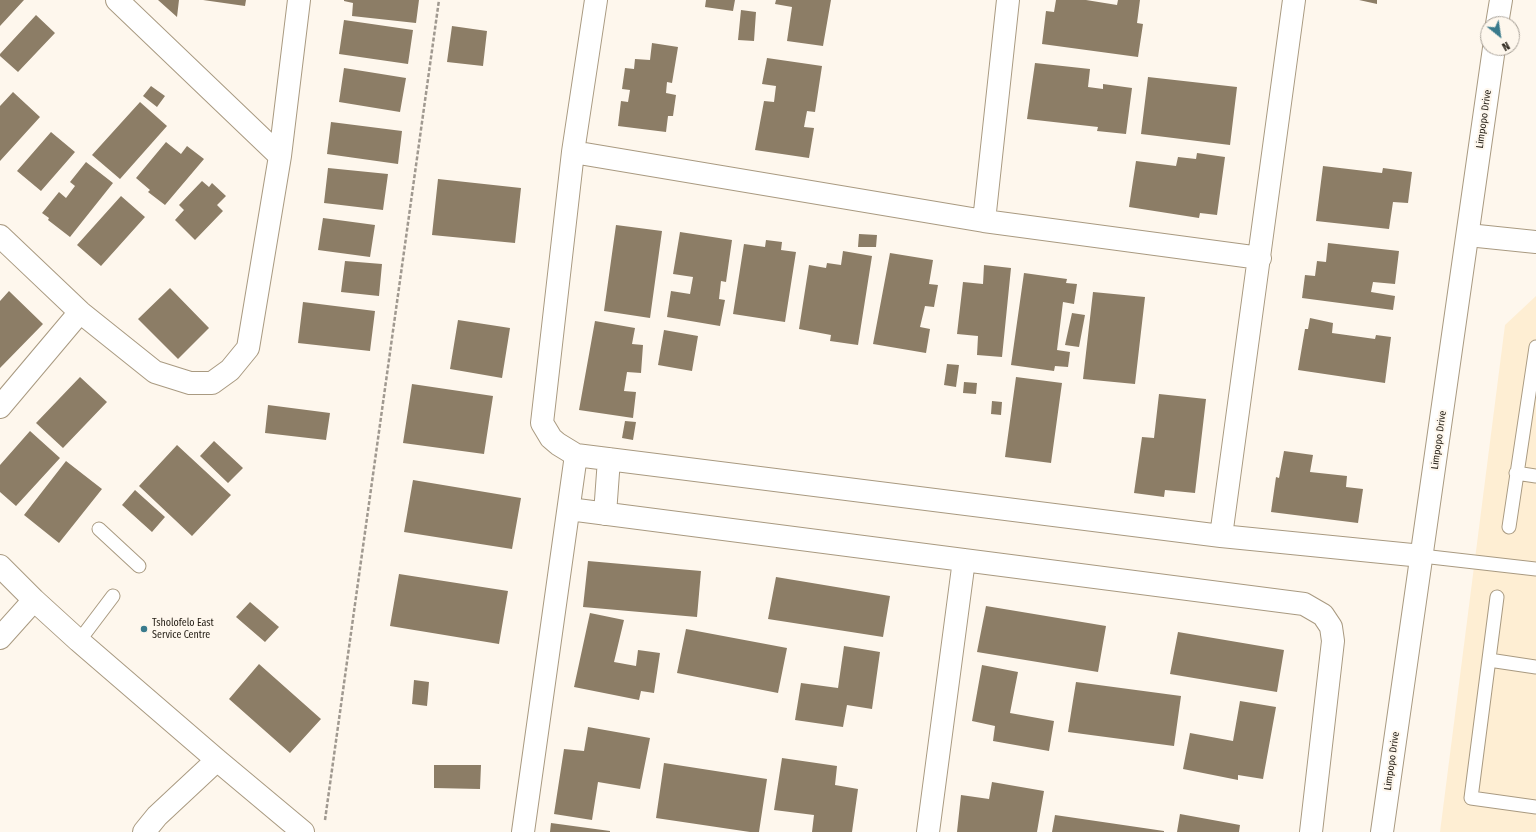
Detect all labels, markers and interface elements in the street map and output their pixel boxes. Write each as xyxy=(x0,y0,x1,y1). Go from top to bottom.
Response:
north arrow xyxy=(1480,16,1520,56)
text: N xyxy=(1500,39,1512,53)
street label: Limpopo Drive xyxy=(1474,89,1494,149)
street label: Limpopo Drive xyxy=(1429,410,1449,470)
place label: Tsholofelo East Service Centre xyxy=(152,617,214,640)
marker: Tsholofelo East Service Centre xyxy=(139,624,149,634)
street label: Limpopo Drive xyxy=(1382,731,1402,791)

